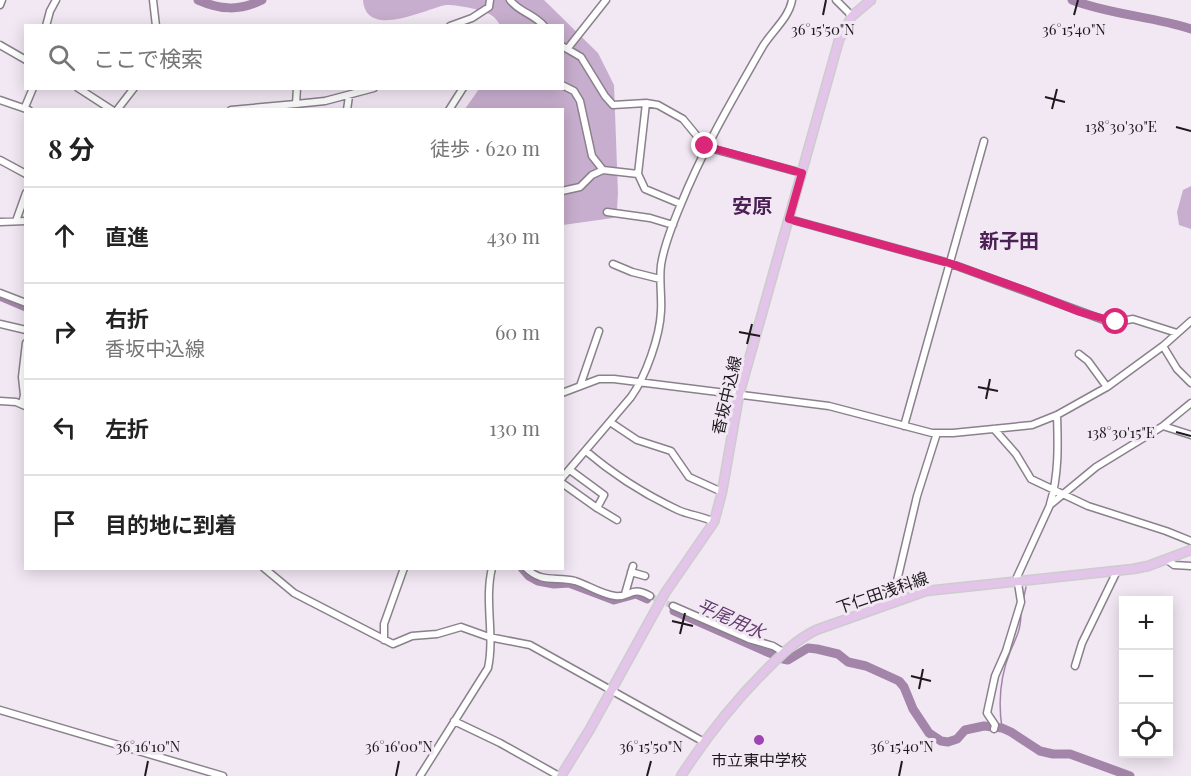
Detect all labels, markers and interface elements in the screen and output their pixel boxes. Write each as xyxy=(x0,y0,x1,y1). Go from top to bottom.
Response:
text: 36°15'50"N xyxy=(791,19,855,39)
text: 36°15'40"N xyxy=(1042,19,1106,39)
search box xyxy=(24,24,564,90)
icon: search xyxy=(45,41,78,74)
text: ここで検索 xyxy=(93,43,203,73)
text: 138°30'30"E xyxy=(1085,116,1157,136)
text: 8 分 xyxy=(48,131,95,166)
route end xyxy=(691,132,717,158)
text: 徒歩 · 620 m xyxy=(430,134,540,161)
district label: 安原 xyxy=(732,191,772,218)
icon: ahead xyxy=(48,219,81,252)
text: 直進 xyxy=(105,221,149,251)
text: 430 m xyxy=(487,222,540,249)
district label: 新子田 xyxy=(979,226,1039,253)
text: 右折 xyxy=(105,303,149,333)
route start xyxy=(1102,308,1128,334)
icon: right xyxy=(48,315,81,348)
text: 60 m xyxy=(495,318,540,345)
text: 香坂中込線 xyxy=(105,334,205,361)
street label: 香坂中込線 xyxy=(707,354,745,436)
icon: left xyxy=(48,411,81,444)
text: 左折 xyxy=(105,413,149,443)
text: 130 m xyxy=(489,414,540,441)
text: 138°30'15"E xyxy=(1087,422,1155,442)
icon: arrive xyxy=(48,507,81,540)
text: 目的地に到着 xyxy=(105,509,237,539)
street label: 下仁田浅科線 xyxy=(833,566,931,618)
water label: 平尾用水 xyxy=(693,592,771,644)
map controls xyxy=(1119,596,1173,758)
button: + xyxy=(1119,596,1173,650)
button: − xyxy=(1119,650,1173,704)
button: locate xyxy=(1119,704,1173,758)
marker: 市立東中学校 xyxy=(752,733,766,747)
text: 36°16'10"N xyxy=(116,736,181,756)
text: 36°16'00"N xyxy=(365,736,433,756)
text: 36°15'50"N xyxy=(619,736,683,756)
text: 36°15'40"N xyxy=(870,736,934,756)
place label: 市立東中学校 xyxy=(711,749,807,770)

